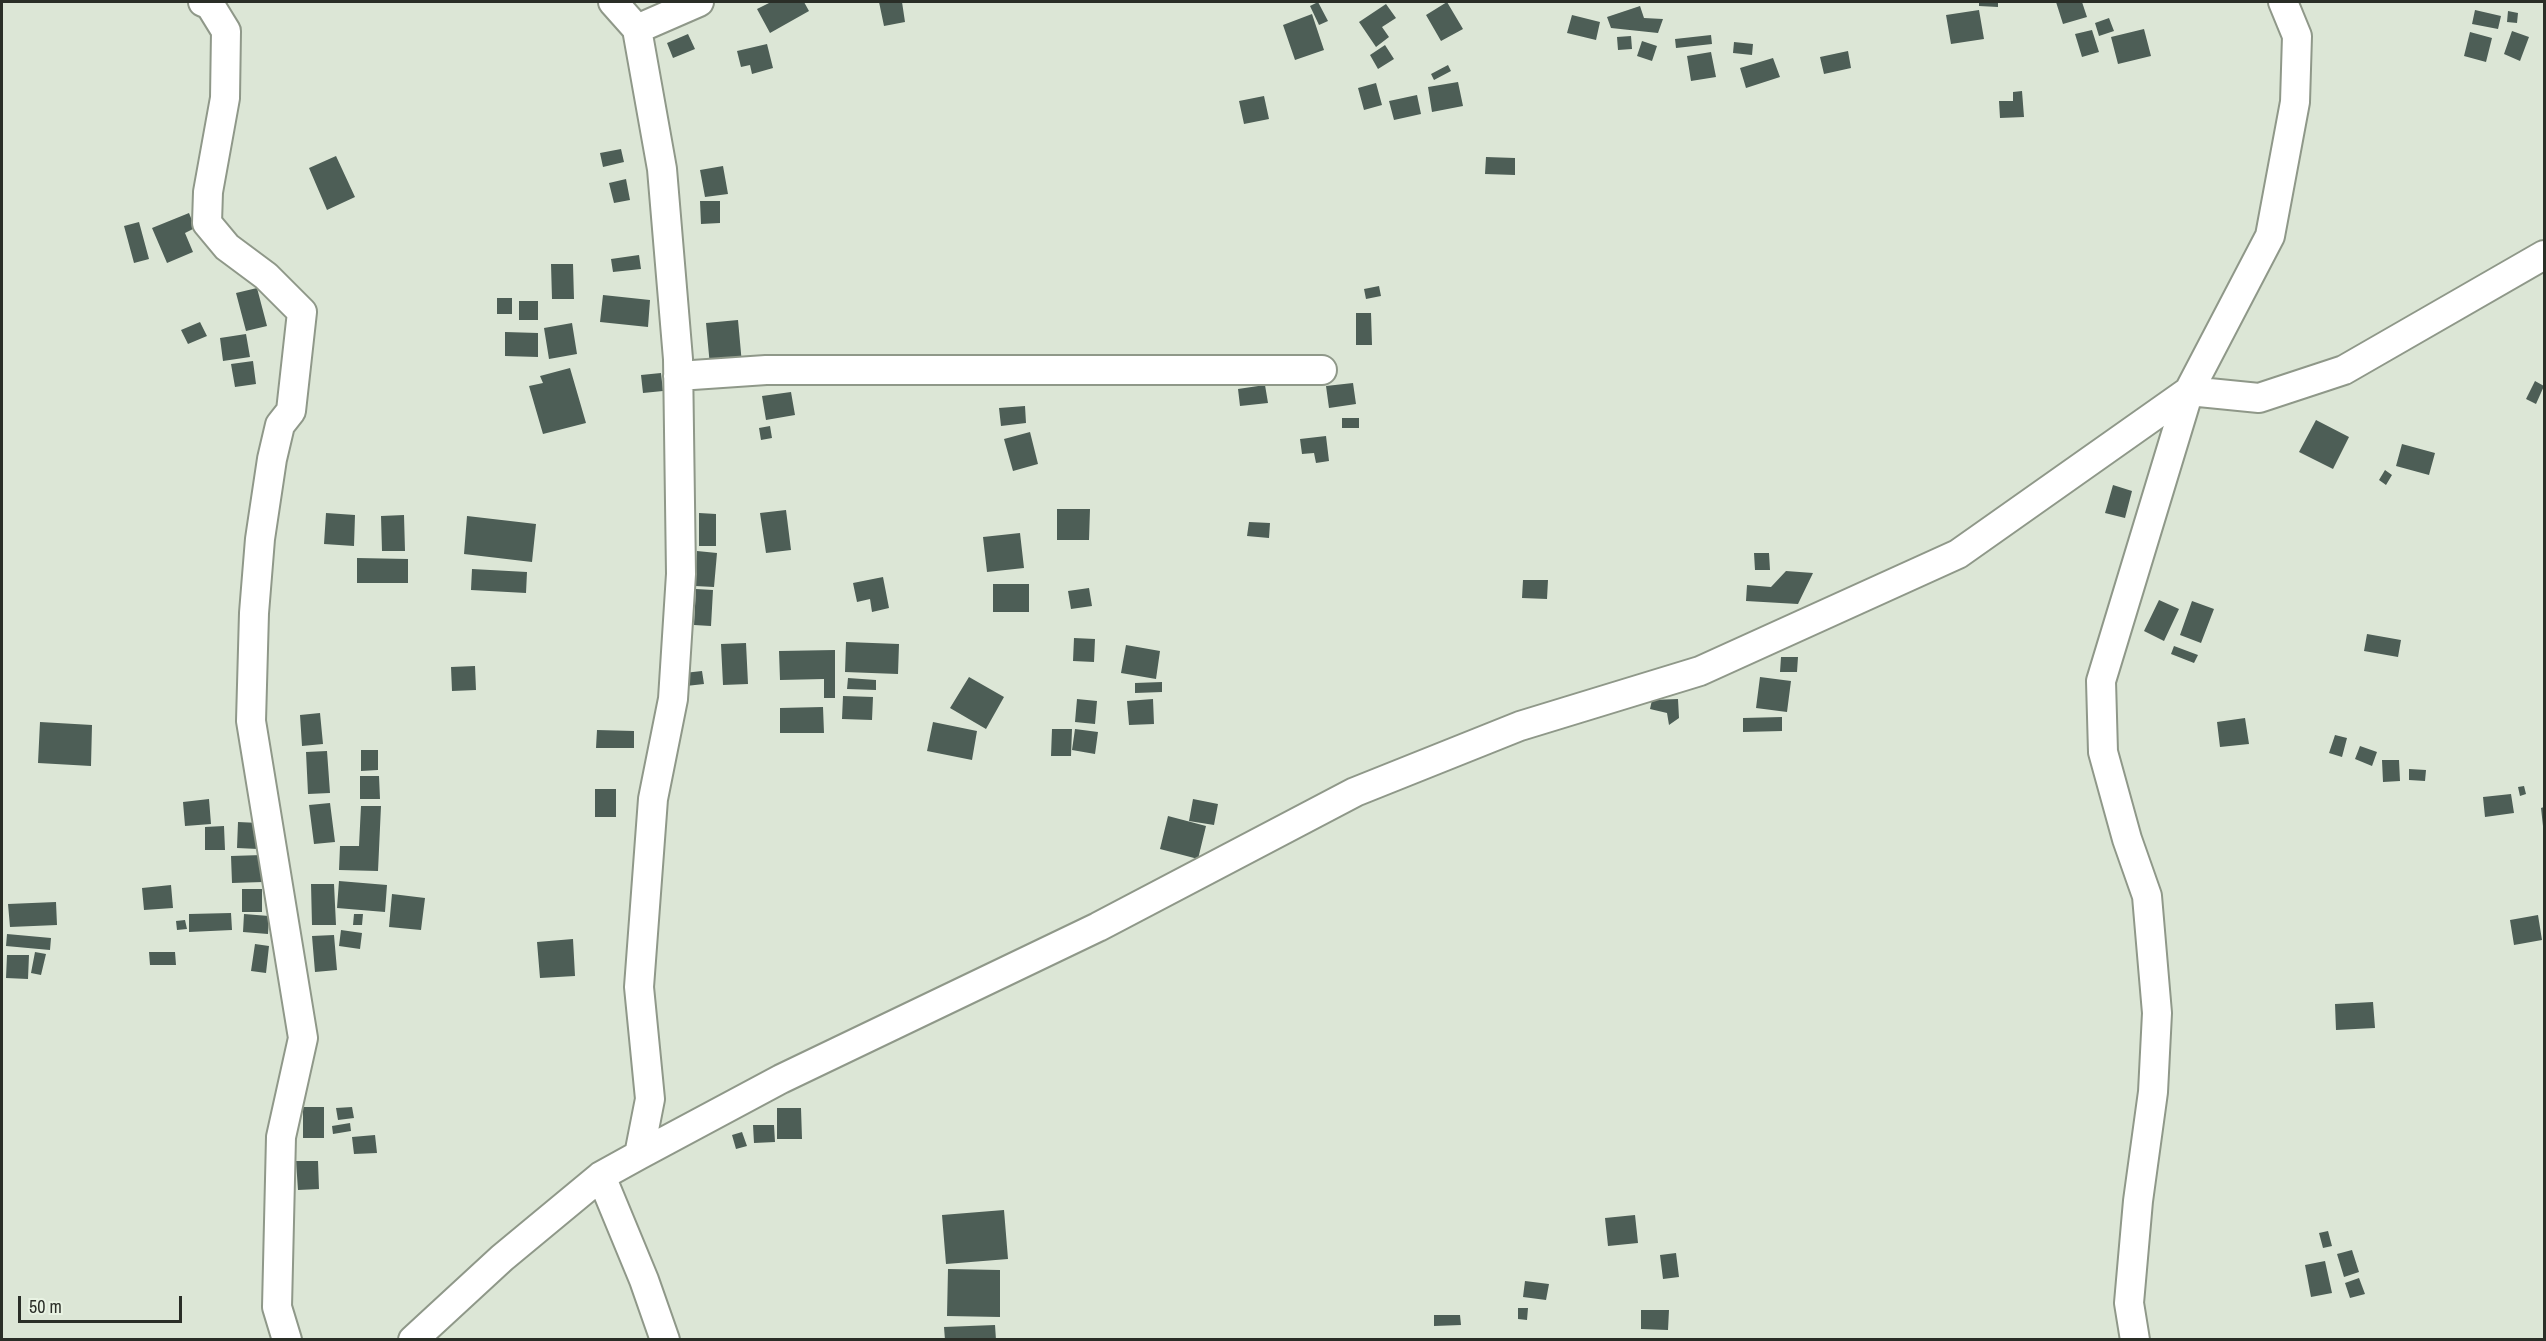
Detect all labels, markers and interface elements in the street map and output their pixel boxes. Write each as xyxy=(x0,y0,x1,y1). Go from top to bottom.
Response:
scale bar xyxy=(21,1284,184,1322)
text: 50 m xyxy=(29,1294,62,1319)

